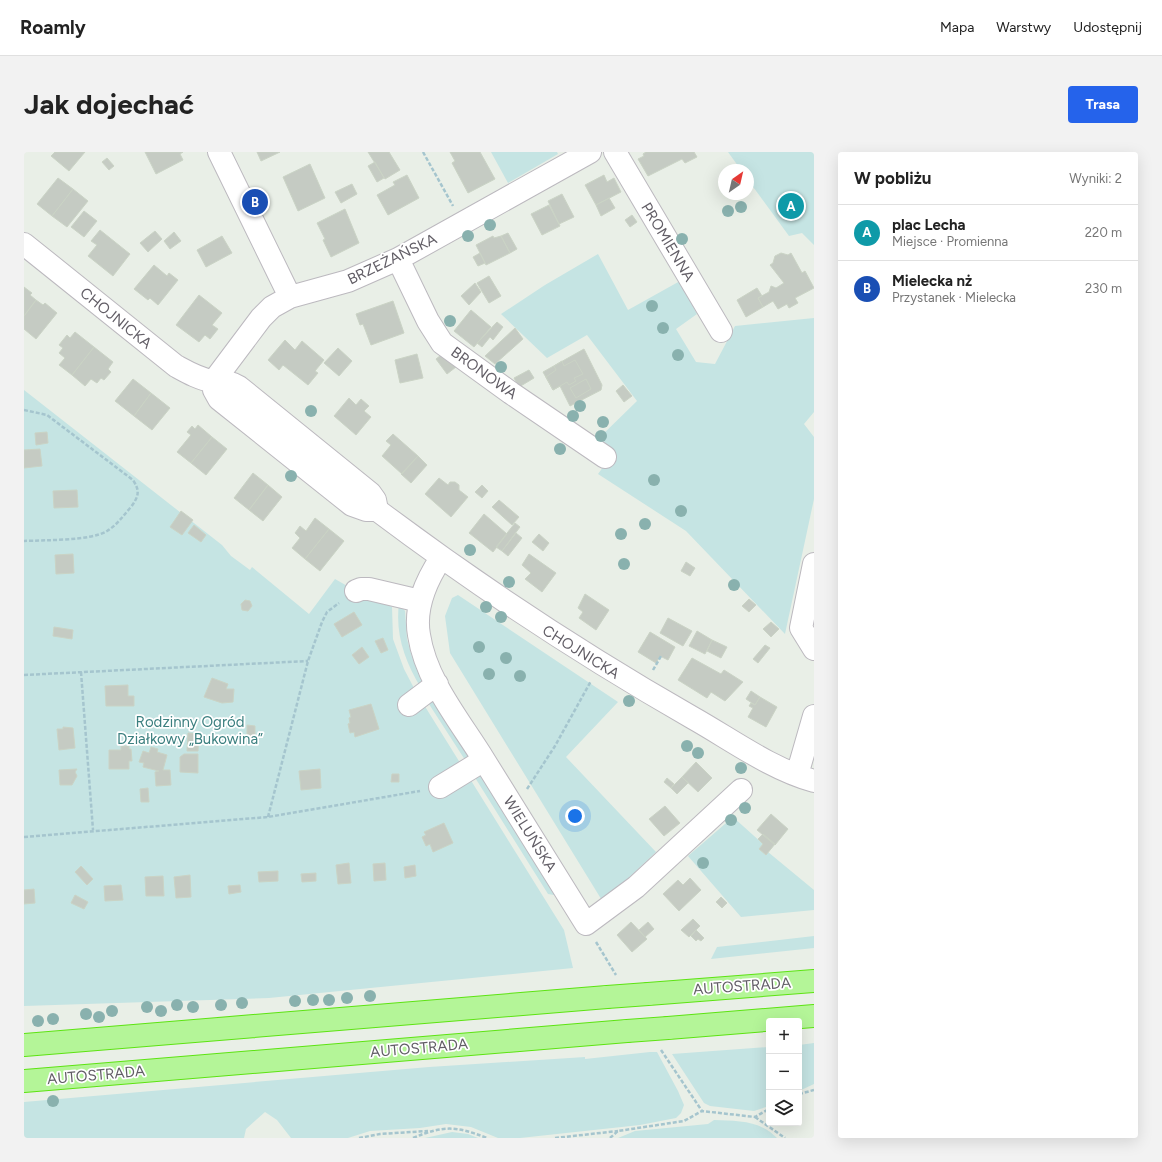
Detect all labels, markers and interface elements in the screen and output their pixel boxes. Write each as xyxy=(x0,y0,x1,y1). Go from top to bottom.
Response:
text: Roamly xyxy=(20,16,86,39)
text: Mapa xyxy=(940,19,974,36)
text: Warstwy xyxy=(996,19,1051,36)
text: Udostępnij xyxy=(1073,19,1142,36)
button: Trasa xyxy=(1068,86,1138,123)
text: Jak dojechać xyxy=(24,87,194,121)
north arrow xyxy=(718,164,754,200)
text: W pobliżu xyxy=(854,168,931,188)
text: Wyniki: 2 xyxy=(1069,171,1122,186)
pin: B xyxy=(242,187,268,217)
pin: A xyxy=(778,191,804,221)
street label: PROMIENNA xyxy=(637,199,699,285)
text: plac Lecha xyxy=(892,216,966,234)
text: A xyxy=(862,225,872,240)
text: 220 m xyxy=(1085,225,1122,240)
street label: BRZEŻAŃSKA xyxy=(344,230,440,288)
text: Miejsce · Promienna xyxy=(892,234,1008,249)
text: Mielecka nż xyxy=(892,272,972,290)
text: B xyxy=(863,281,871,296)
text: 230 m xyxy=(1085,281,1122,296)
street label: CHOJNICKA xyxy=(76,284,156,352)
text: Przystanek · Mielecka xyxy=(892,290,1016,305)
street label: BRONOWA xyxy=(447,343,521,403)
street label: CHOJNICKA xyxy=(539,621,623,683)
park label: Rodzinny Ogród Działkowy „Bukowina” xyxy=(117,713,263,748)
street label: WIELUŃSKA xyxy=(500,793,560,875)
your location xyxy=(565,806,585,826)
street label: AUTOSTRADA xyxy=(692,974,792,998)
map controls xyxy=(766,1018,802,1126)
button: + xyxy=(766,1018,802,1054)
street label: AUTOSTRADA xyxy=(369,1035,469,1061)
button: − xyxy=(766,1054,802,1090)
street label: AUTOSTRADA xyxy=(46,1062,146,1088)
button: layers xyxy=(766,1090,802,1126)

